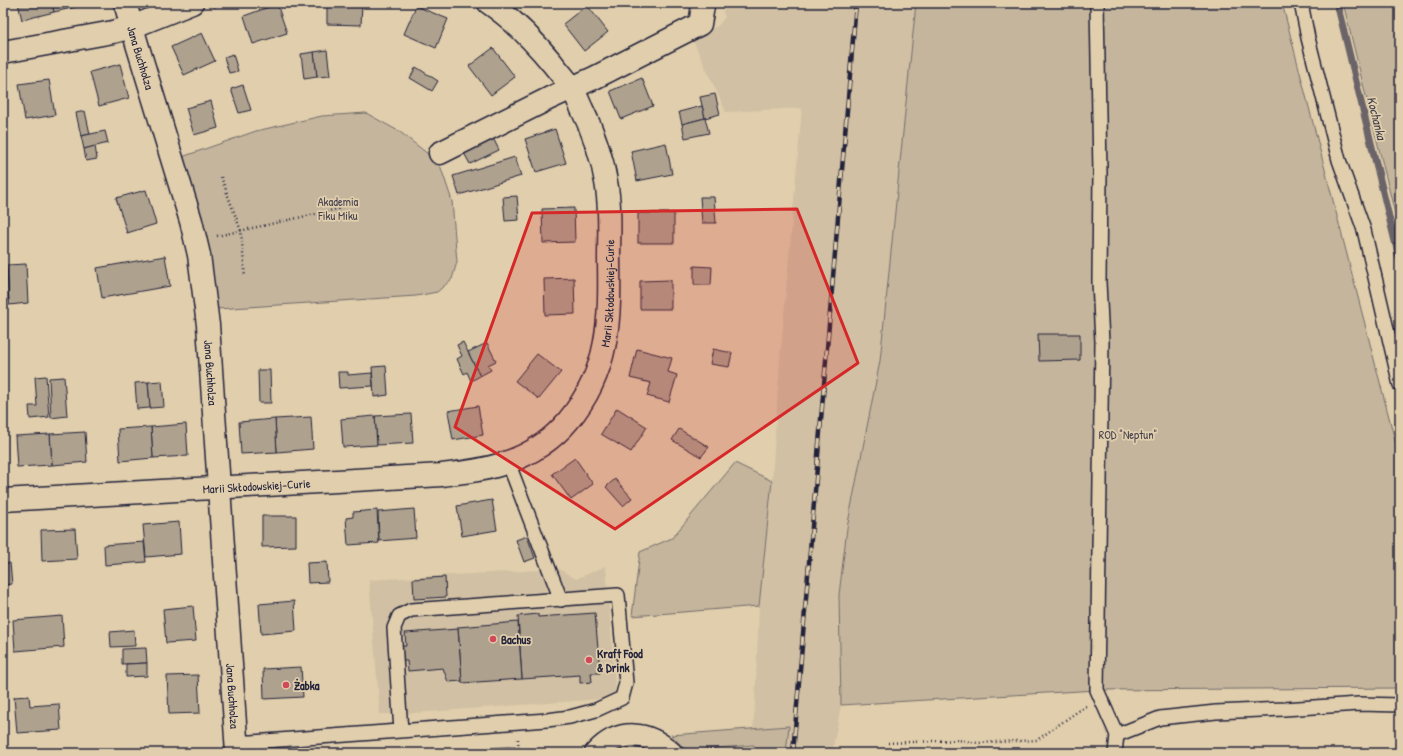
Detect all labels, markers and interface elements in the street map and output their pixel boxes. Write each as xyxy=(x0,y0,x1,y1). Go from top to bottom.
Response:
street label: Jana Buchholza xyxy=(124,24,159,92)
water label: Kochanka xyxy=(1363,94,1392,143)
park label: Akademia Fiku Miku xyxy=(317,193,359,224)
street label: Marii Skłodowskiej-Curie xyxy=(596,239,618,348)
street label: Jana Buchholza xyxy=(201,339,222,406)
park label: ROD "Neptun" xyxy=(1099,426,1157,443)
street label: Marii Skłodowskiej-Curie xyxy=(202,474,311,497)
place label: Bachus xyxy=(501,631,531,648)
marker: Bachus xyxy=(488,634,498,644)
place label: Kraft Food & Drink xyxy=(597,645,643,676)
marker: Kraft Food & Drink xyxy=(584,655,594,665)
street label: Jana Buchholza xyxy=(222,663,244,729)
place label: Żabka xyxy=(294,677,320,694)
marker: Żabka xyxy=(281,680,291,690)

